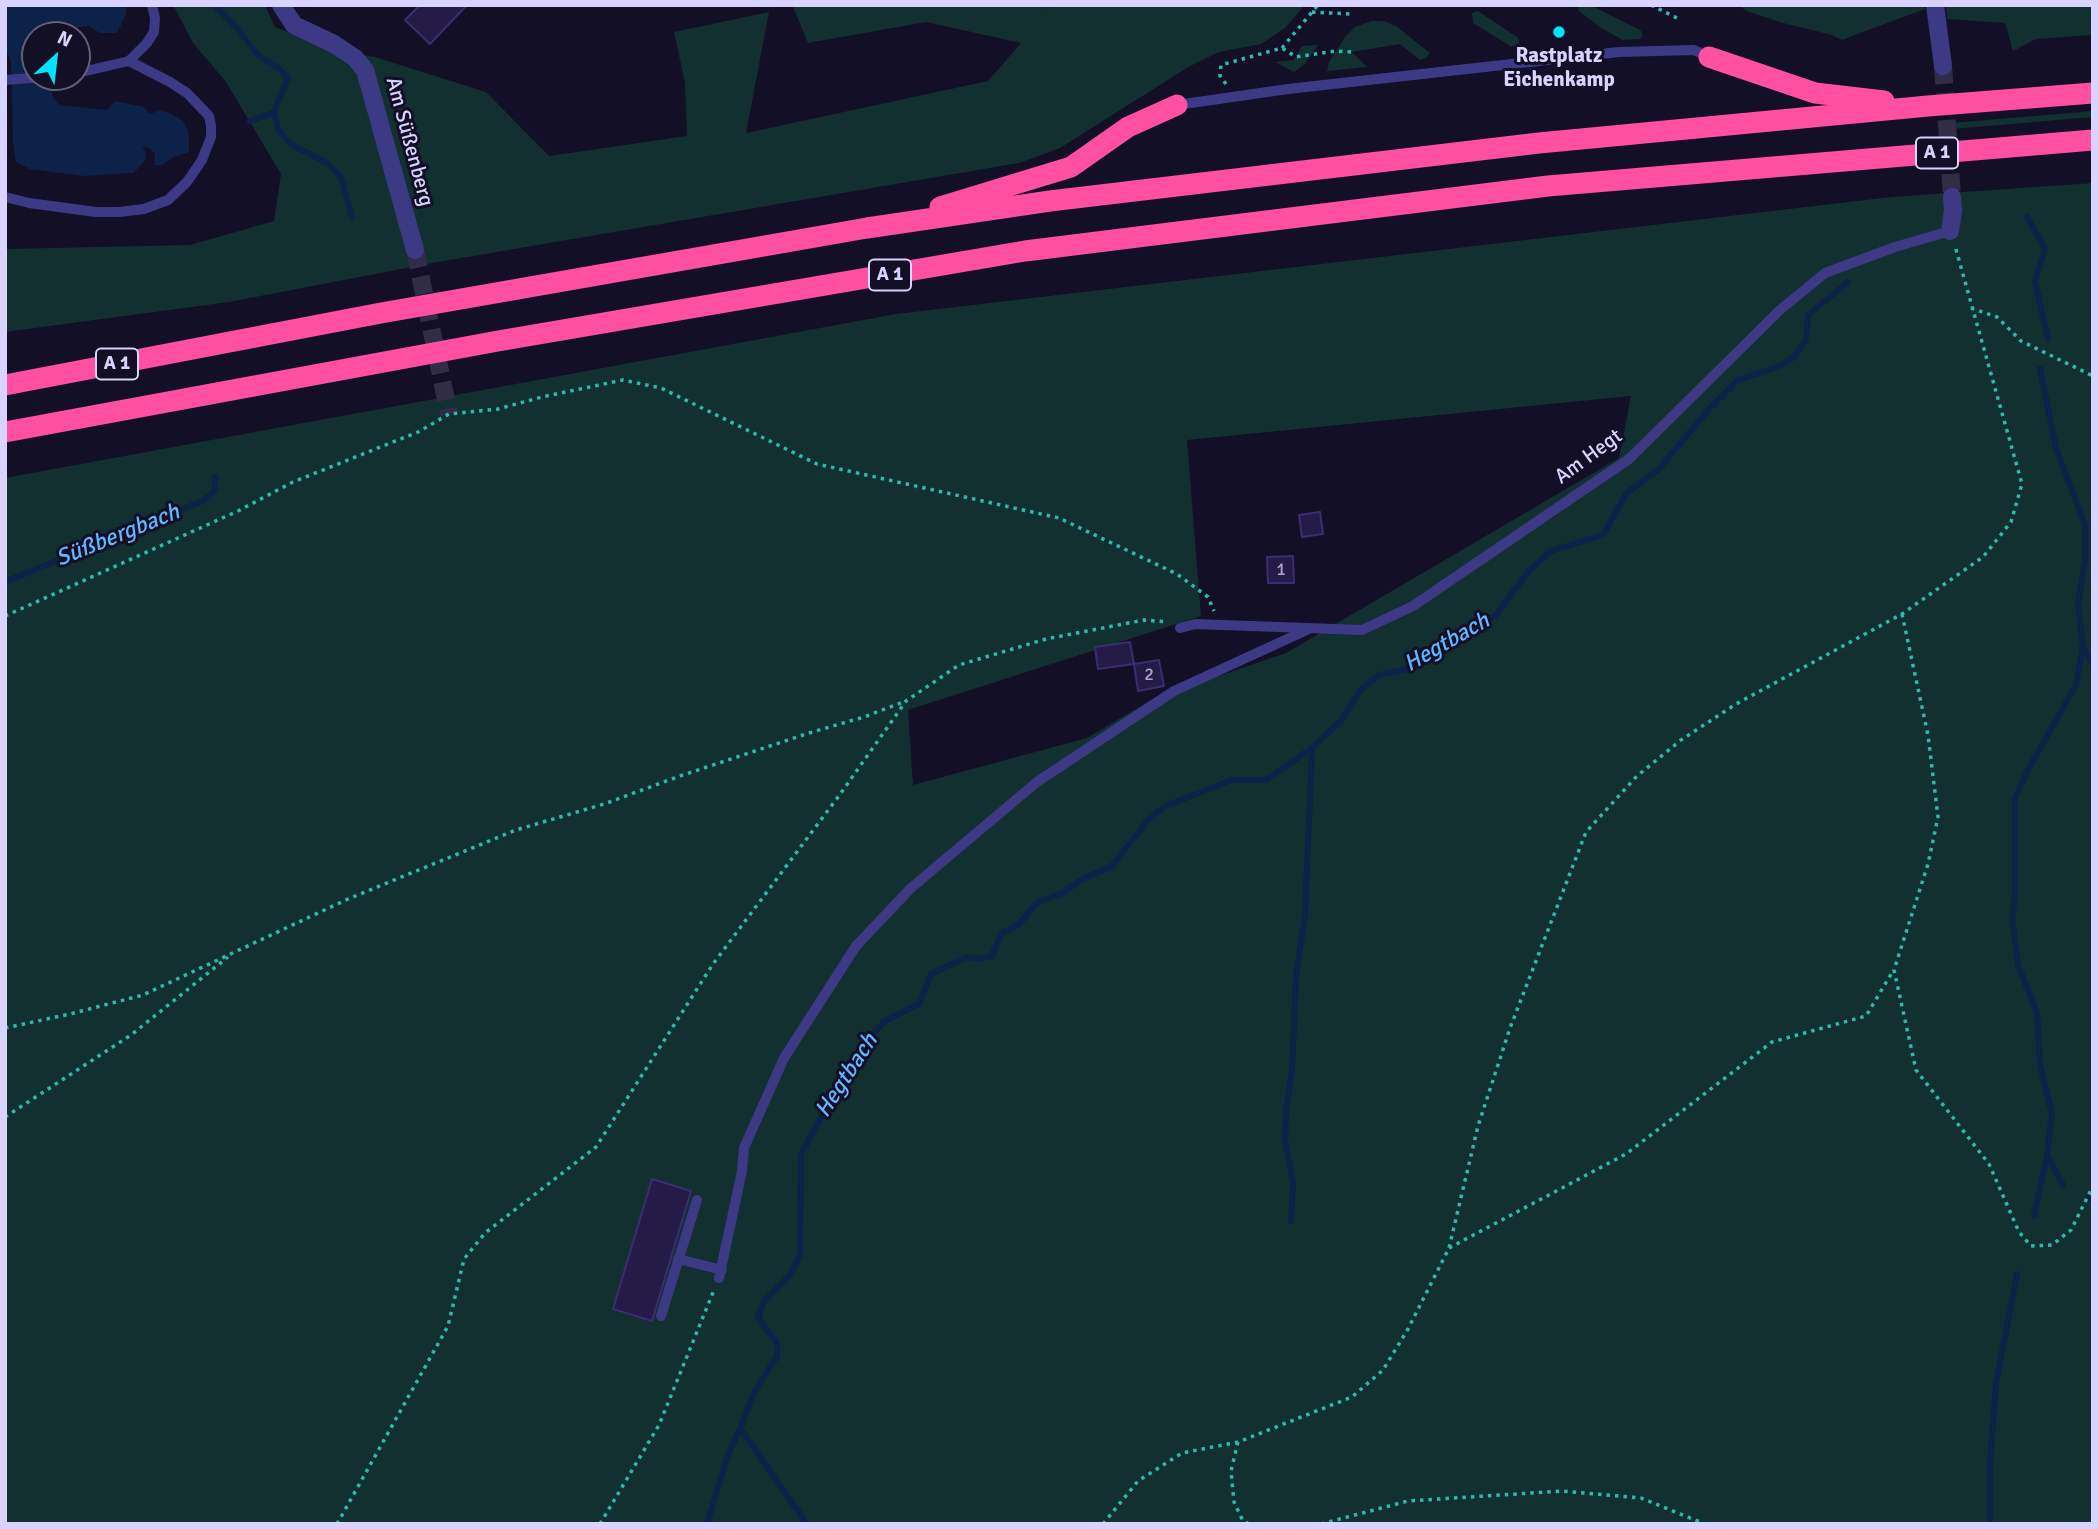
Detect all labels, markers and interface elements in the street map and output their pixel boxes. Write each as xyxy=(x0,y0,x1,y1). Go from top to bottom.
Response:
north arrow xyxy=(21,21,91,91)
marker: Rastplatz Eichenkamp xyxy=(1551,24,1567,40)
text: N xyxy=(53,25,76,53)
place label: Rastplatz Eichenkamp xyxy=(1503,43,1615,93)
street label: Am Süßenberg xyxy=(380,75,438,209)
road number: A 1 xyxy=(1916,138,1958,168)
road number: A 1 xyxy=(869,260,911,290)
road number: A 1 xyxy=(96,348,138,380)
street label: Am Hegt xyxy=(1550,424,1628,490)
water label: Süßbergbach xyxy=(52,499,184,573)
house number: 1 xyxy=(1276,559,1286,581)
water label: Hegtbach xyxy=(1399,607,1495,679)
house number: 2 xyxy=(1144,664,1154,686)
water label: Hegtbach xyxy=(810,1029,884,1123)

